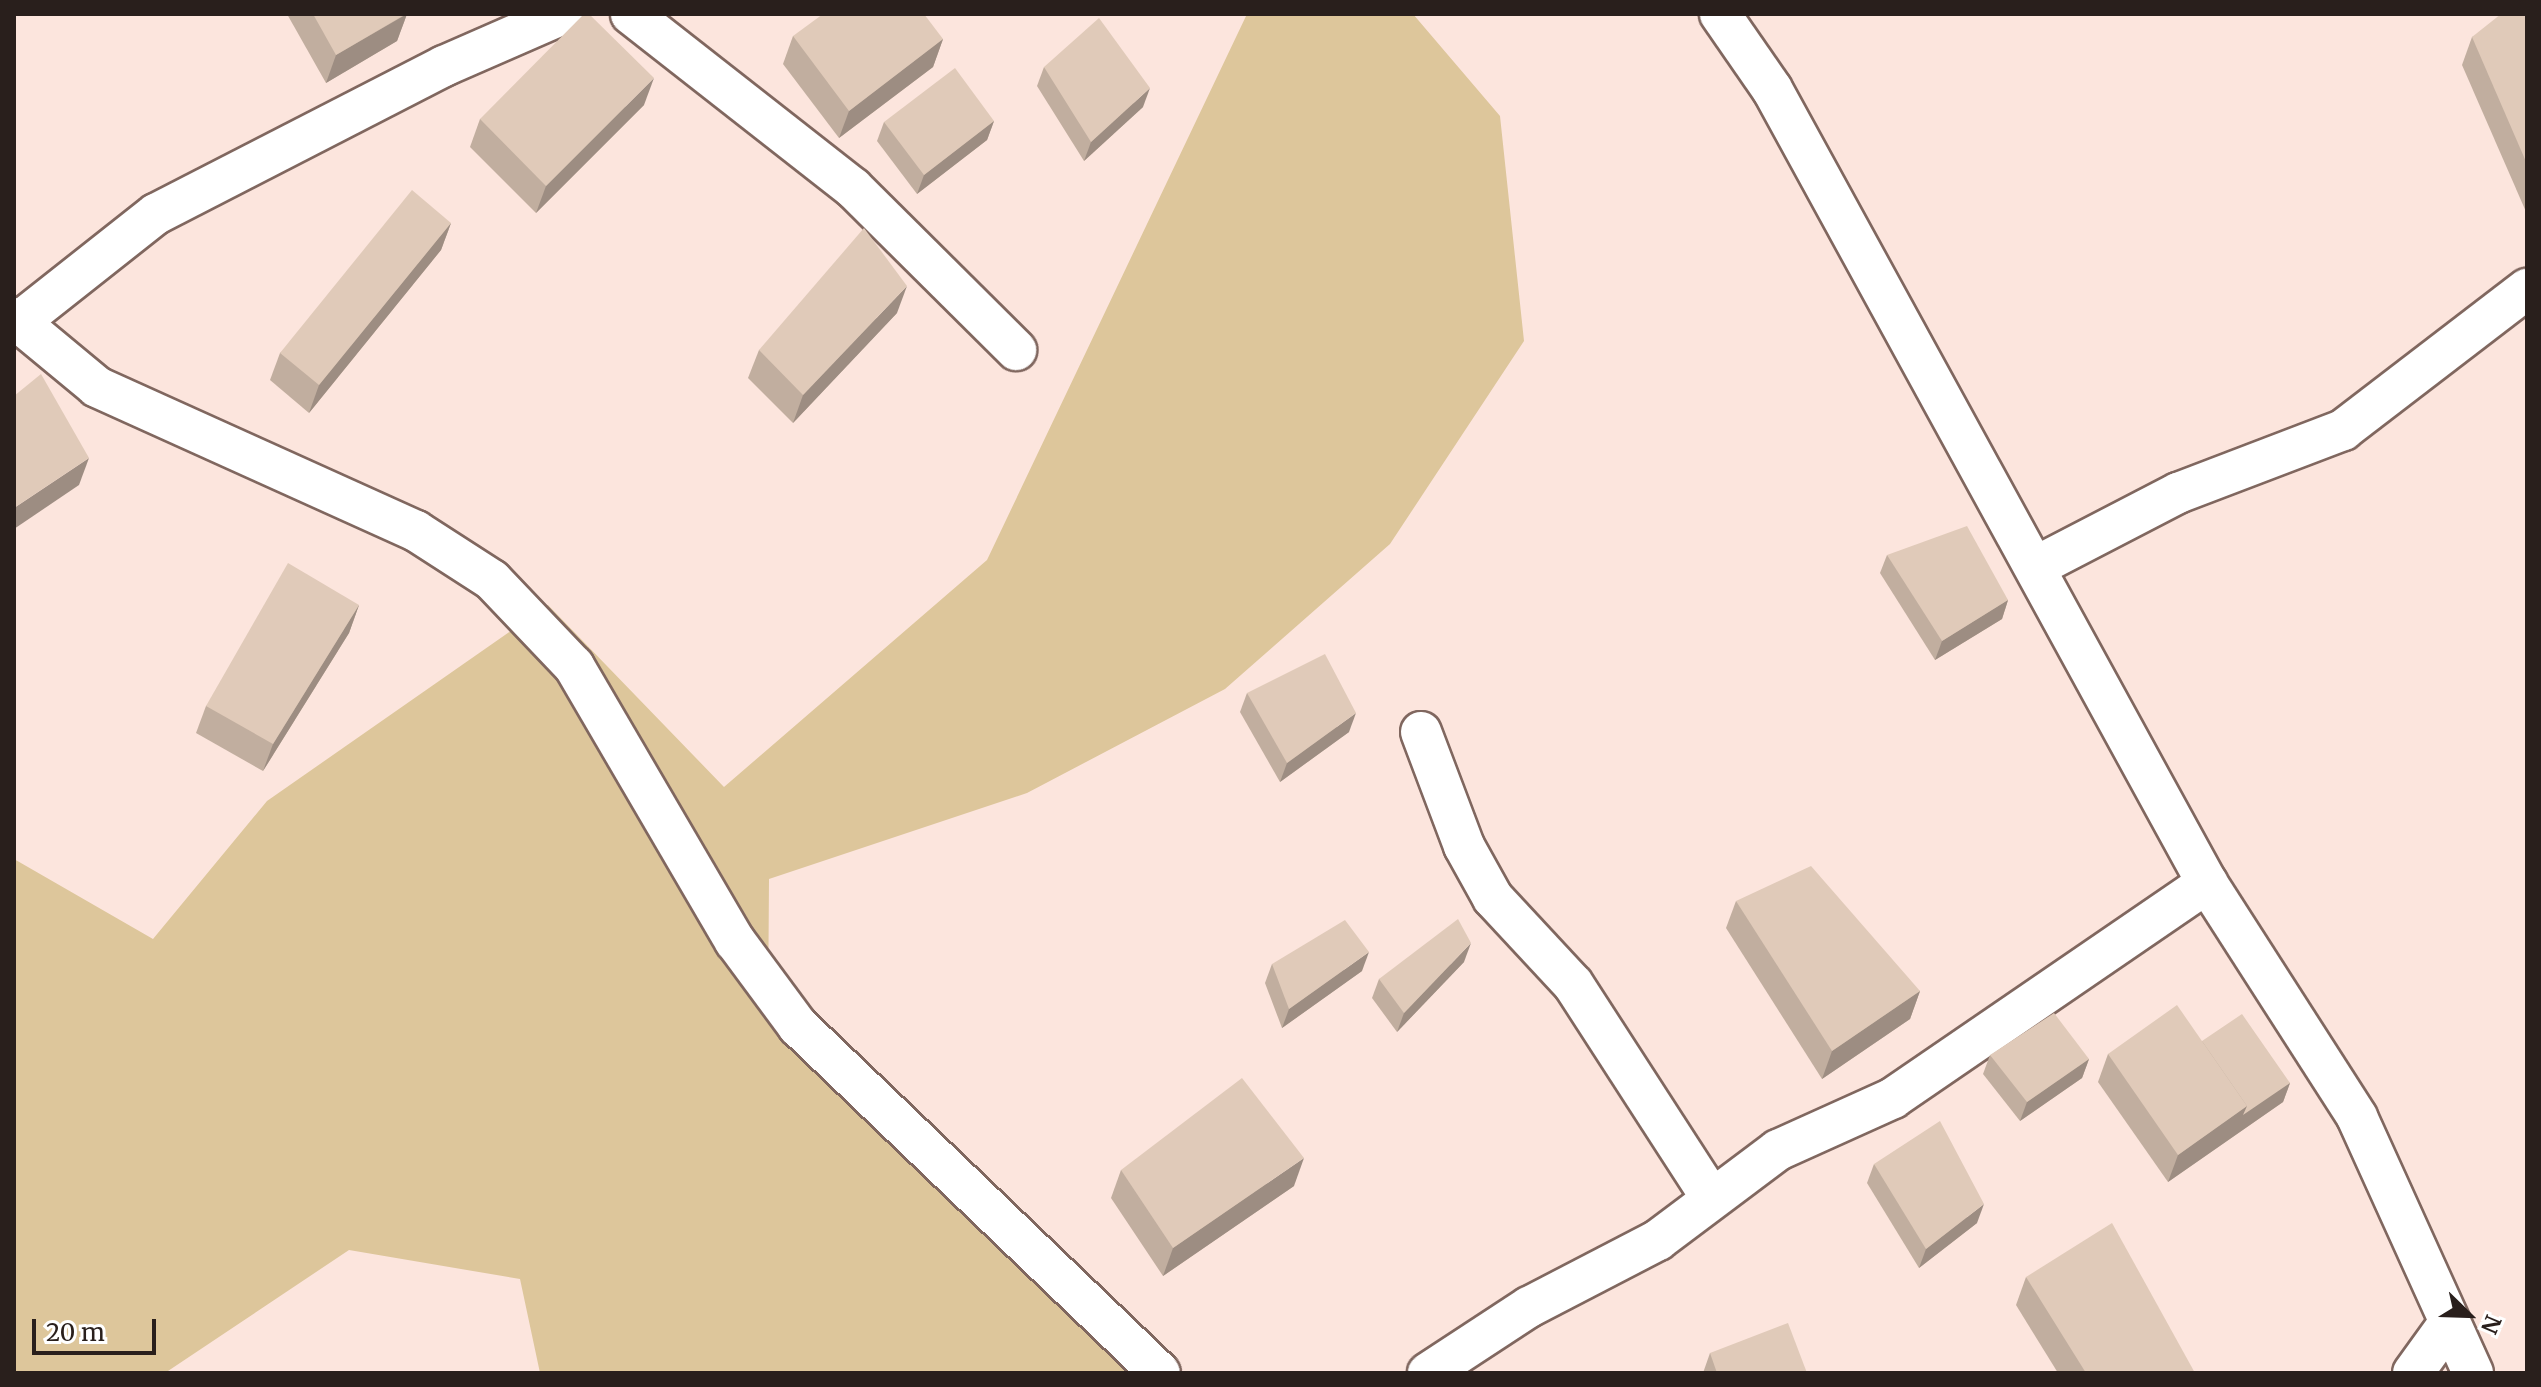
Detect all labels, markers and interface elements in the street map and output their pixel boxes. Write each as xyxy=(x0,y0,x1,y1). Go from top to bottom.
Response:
north arrow xyxy=(2429,1275,2509,1355)
scale bar xyxy=(36,1303,160,1353)
text: N xyxy=(2475,1311,2507,1338)
text: 20 m xyxy=(46,1317,105,1348)

